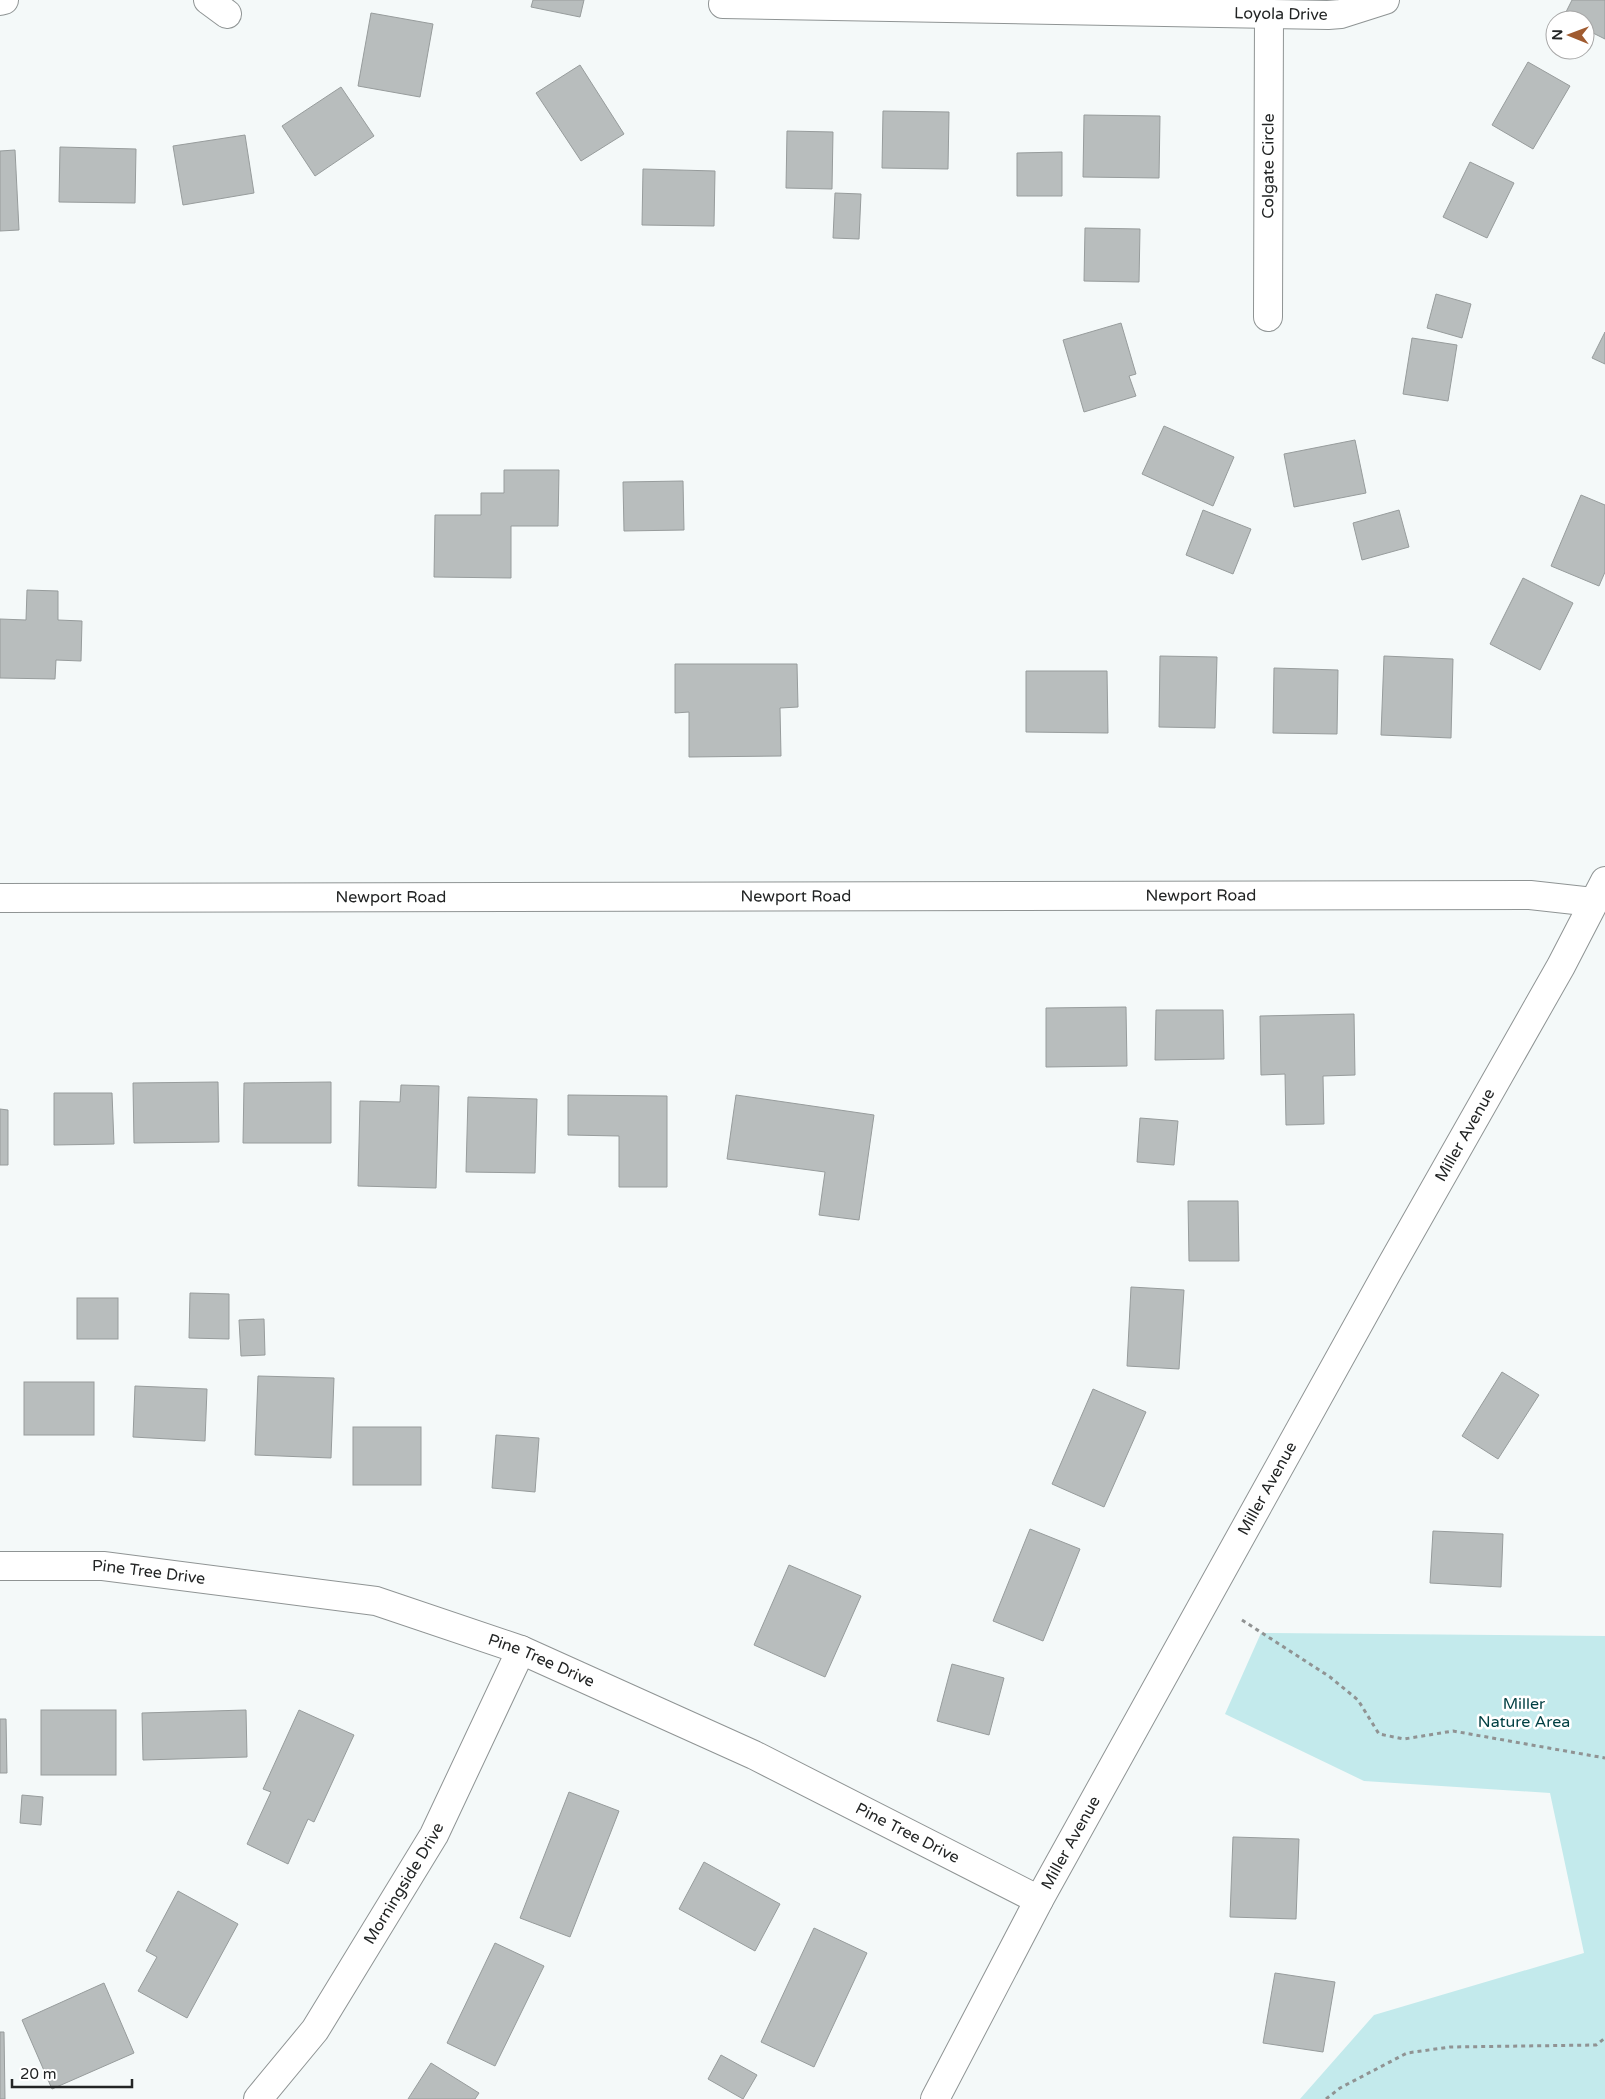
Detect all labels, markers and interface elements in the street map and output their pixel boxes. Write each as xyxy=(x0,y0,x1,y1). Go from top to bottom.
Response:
street label: Loyola Drive xyxy=(1234,3,1328,25)
north arrow xyxy=(1545,10,1595,60)
text: N xyxy=(1549,29,1566,41)
street label: Colgate Circle xyxy=(1258,113,1279,219)
street label: Newport Road xyxy=(741,886,851,907)
street label: Newport Road xyxy=(1146,886,1256,906)
street label: Newport Road xyxy=(336,887,446,907)
street label: Miller Avenue xyxy=(1431,1085,1499,1185)
street label: Miller Avenue xyxy=(1233,1438,1301,1539)
street label: Pine Tree Drive xyxy=(92,1556,206,1589)
street label: Pine Tree Drive xyxy=(485,1630,598,1692)
park label: Miller Nature Area xyxy=(1478,1694,1570,1732)
street label: Miller Avenue xyxy=(1037,1792,1105,1893)
street label: Pine Tree Drive xyxy=(852,1798,963,1868)
street label: Morningside Drive xyxy=(360,1819,448,1948)
scale bar xyxy=(12,2056,132,2088)
text: 20 m xyxy=(20,2065,57,2083)

